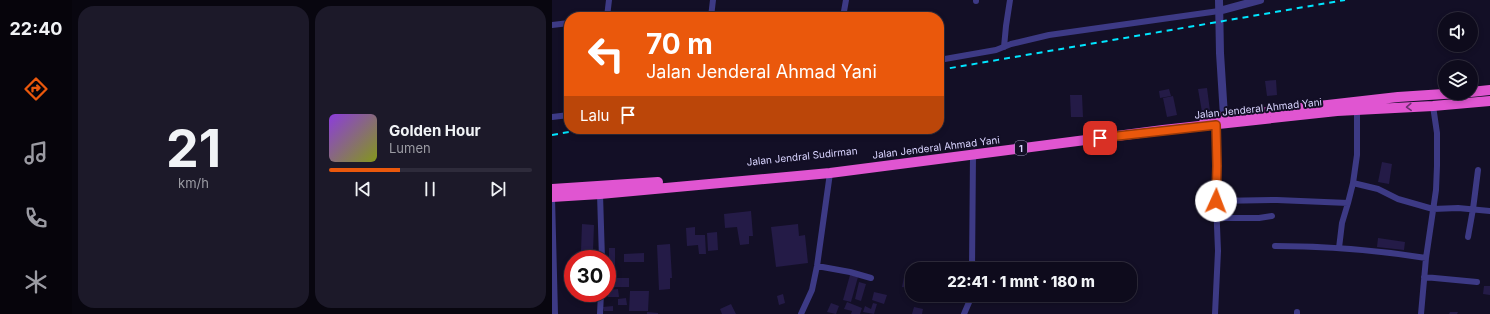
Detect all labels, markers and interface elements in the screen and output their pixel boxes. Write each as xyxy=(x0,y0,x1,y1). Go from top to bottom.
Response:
map controls xyxy=(1438,12,1478,100)
button: sound xyxy=(1438,12,1478,52)
text: 22:40 xyxy=(10,18,63,39)
text: 70 m xyxy=(646,27,713,61)
icon: left xyxy=(580,28,632,80)
button: layers xyxy=(1438,60,1478,100)
text: Jalan Jenderal Ahmad Yani xyxy=(646,61,877,82)
icon: directions xyxy=(22,75,50,103)
street label: Jalan Jenderal Ahmad Yani xyxy=(1194,95,1322,121)
one-way arrow xyxy=(1406,102,1412,111)
icon: arrive xyxy=(617,104,639,126)
text: Lalu xyxy=(580,106,609,125)
text: 21 xyxy=(166,117,221,180)
text: Golden Hour xyxy=(389,121,481,140)
pin xyxy=(1083,121,1117,155)
icon: arrive xyxy=(1089,127,1111,149)
street label: Jalan Jenderal Ahmad Yani xyxy=(872,133,1000,161)
icon: music xyxy=(22,139,50,167)
text: Lumen xyxy=(389,140,431,156)
road number: 1 xyxy=(1015,141,1027,155)
street label: Jalan Jendral Sudirman xyxy=(746,144,858,168)
text: km/h xyxy=(178,175,209,191)
icon: previous xyxy=(352,178,374,200)
icon: pause xyxy=(419,178,441,200)
icon: next xyxy=(487,178,509,200)
position arrow xyxy=(1195,180,1237,222)
icon: phone xyxy=(22,204,50,232)
speed limit sign: 30 xyxy=(564,250,616,302)
icon: climate xyxy=(22,268,50,296)
text: 22:41 · 1 mnt · 180 m xyxy=(947,272,1095,291)

